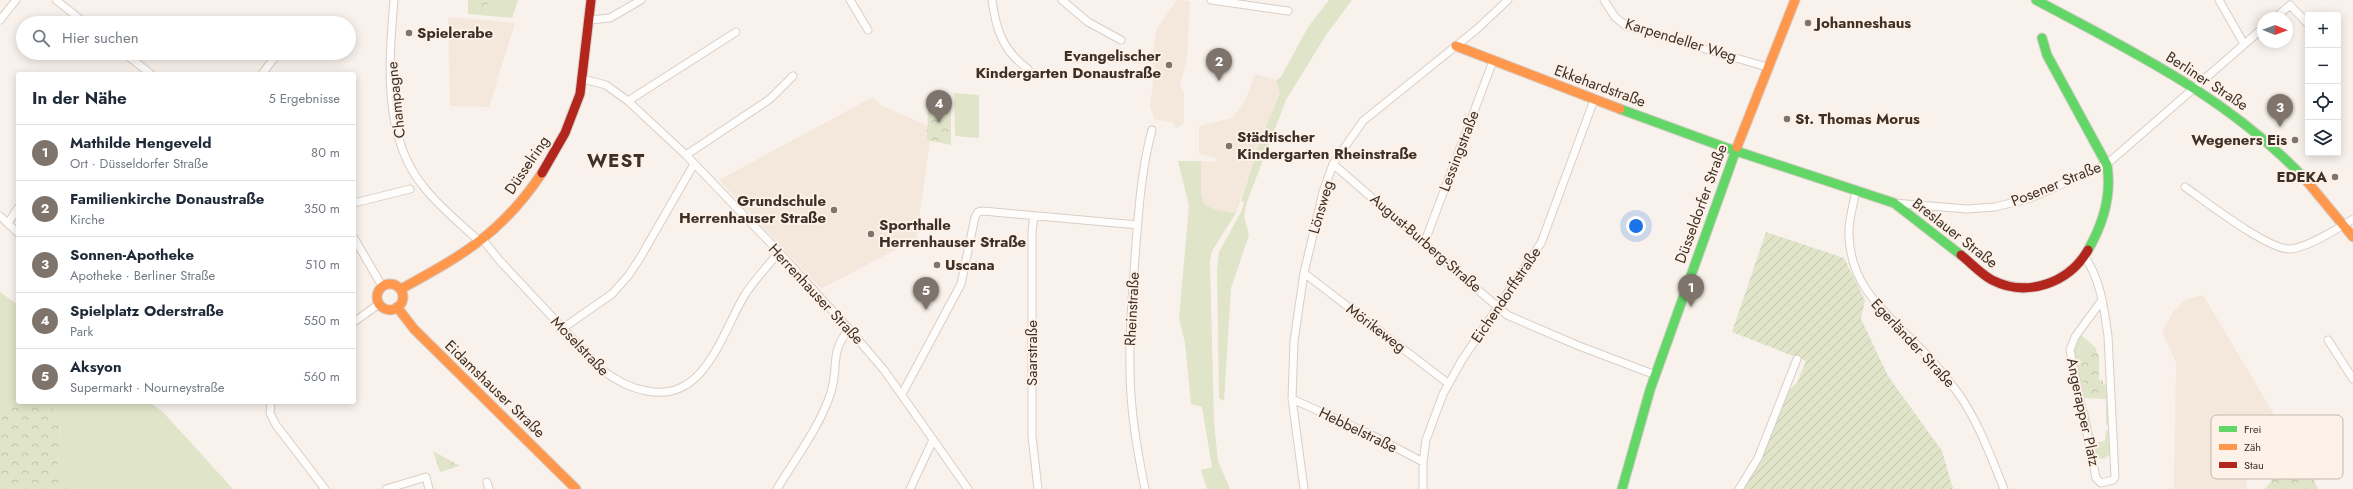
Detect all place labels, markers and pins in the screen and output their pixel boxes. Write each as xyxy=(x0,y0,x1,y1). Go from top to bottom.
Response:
place label: Johanneshaus xyxy=(1813,12,1911,34)
marker: Johanneshaus xyxy=(1803,18,1813,28)
place label: Spielerabe xyxy=(417,22,494,44)
marker: Spielerabe xyxy=(404,28,414,38)
place label: Evangelischer Kindergarten Donaustraße xyxy=(975,45,1162,84)
pin: 2 xyxy=(1206,48,1232,81)
marker: Evangelischer Kindergarten Donaustraße xyxy=(1164,60,1174,70)
pin: 4 xyxy=(926,90,952,123)
pin: 3 xyxy=(2267,94,2293,127)
place label: St. Thomas Morus xyxy=(1795,108,1920,130)
marker: St. Thomas Morus xyxy=(1782,114,1792,124)
place label: Städtischer Kindergarten Rheinstraße xyxy=(1237,126,1417,165)
place label: Wegeners Eis xyxy=(2191,129,2287,151)
marker: Wegeners Eis xyxy=(2290,135,2300,145)
marker: Städtischer Kindergarten Rheinstraße xyxy=(1224,141,1234,151)
place label: EDEKA xyxy=(2276,166,2328,188)
marker: EDEKA xyxy=(2330,172,2340,182)
place label: Grundschule Herrenhauser Straße xyxy=(679,190,826,229)
marker: Grundschule Herrenhauser Straße xyxy=(829,205,839,215)
place label: Sporthalle Herrenhauser Straße xyxy=(879,214,1026,253)
marker: Sporthalle Herrenhauser Straße xyxy=(866,229,876,239)
place label: Uscana xyxy=(945,254,995,276)
marker: Uscana xyxy=(932,260,942,270)
pin: 1 xyxy=(1678,274,1704,307)
pin: 5 xyxy=(913,277,939,310)

